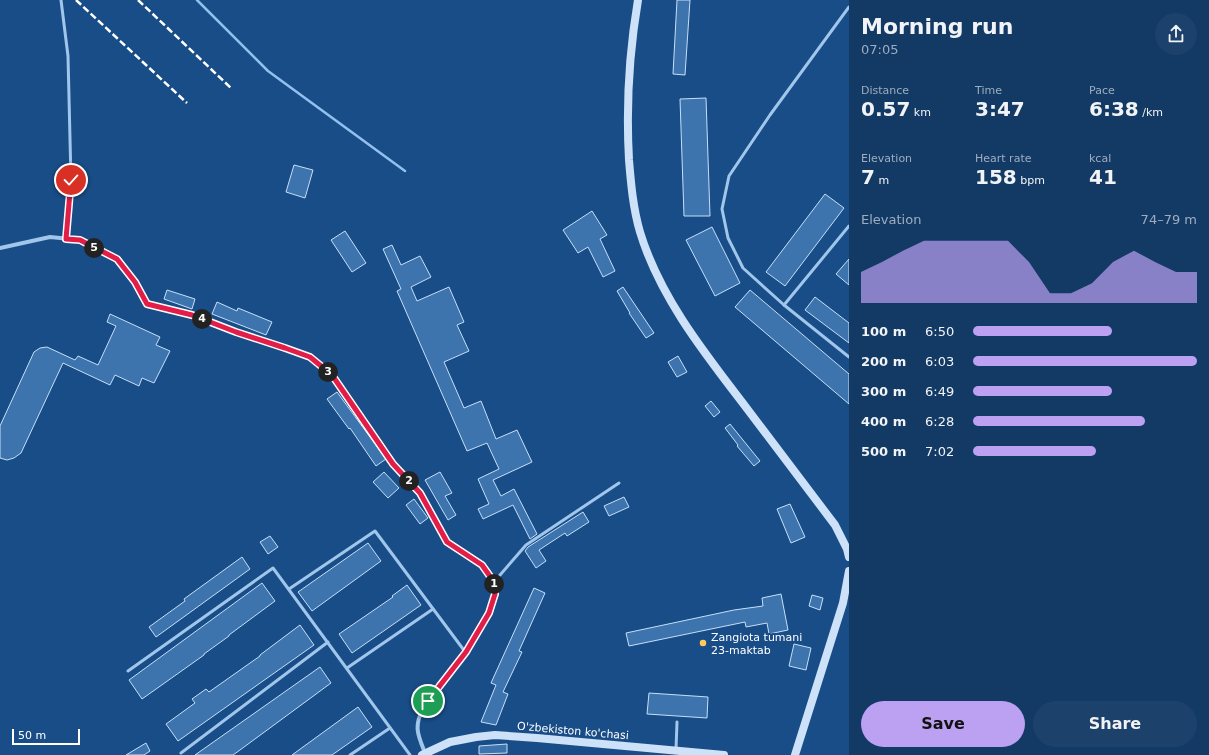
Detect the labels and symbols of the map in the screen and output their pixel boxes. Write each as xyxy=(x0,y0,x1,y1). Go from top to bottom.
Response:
pin xyxy=(54,163,88,197)
pin: 5 xyxy=(84,238,104,258)
pin: 4 xyxy=(192,309,212,329)
pin: 3 xyxy=(318,362,338,382)
pin: 2 xyxy=(399,471,419,491)
pin: 1 xyxy=(484,574,504,594)
place label: Zangiota tumani 23-maktab xyxy=(711,631,802,657)
marker: Zangiota tumani 23-maktab xyxy=(698,638,708,648)
pin xyxy=(411,684,445,718)
street label: O'zbekiston ko'chasi xyxy=(517,720,629,742)
scale bar xyxy=(12,727,80,746)

